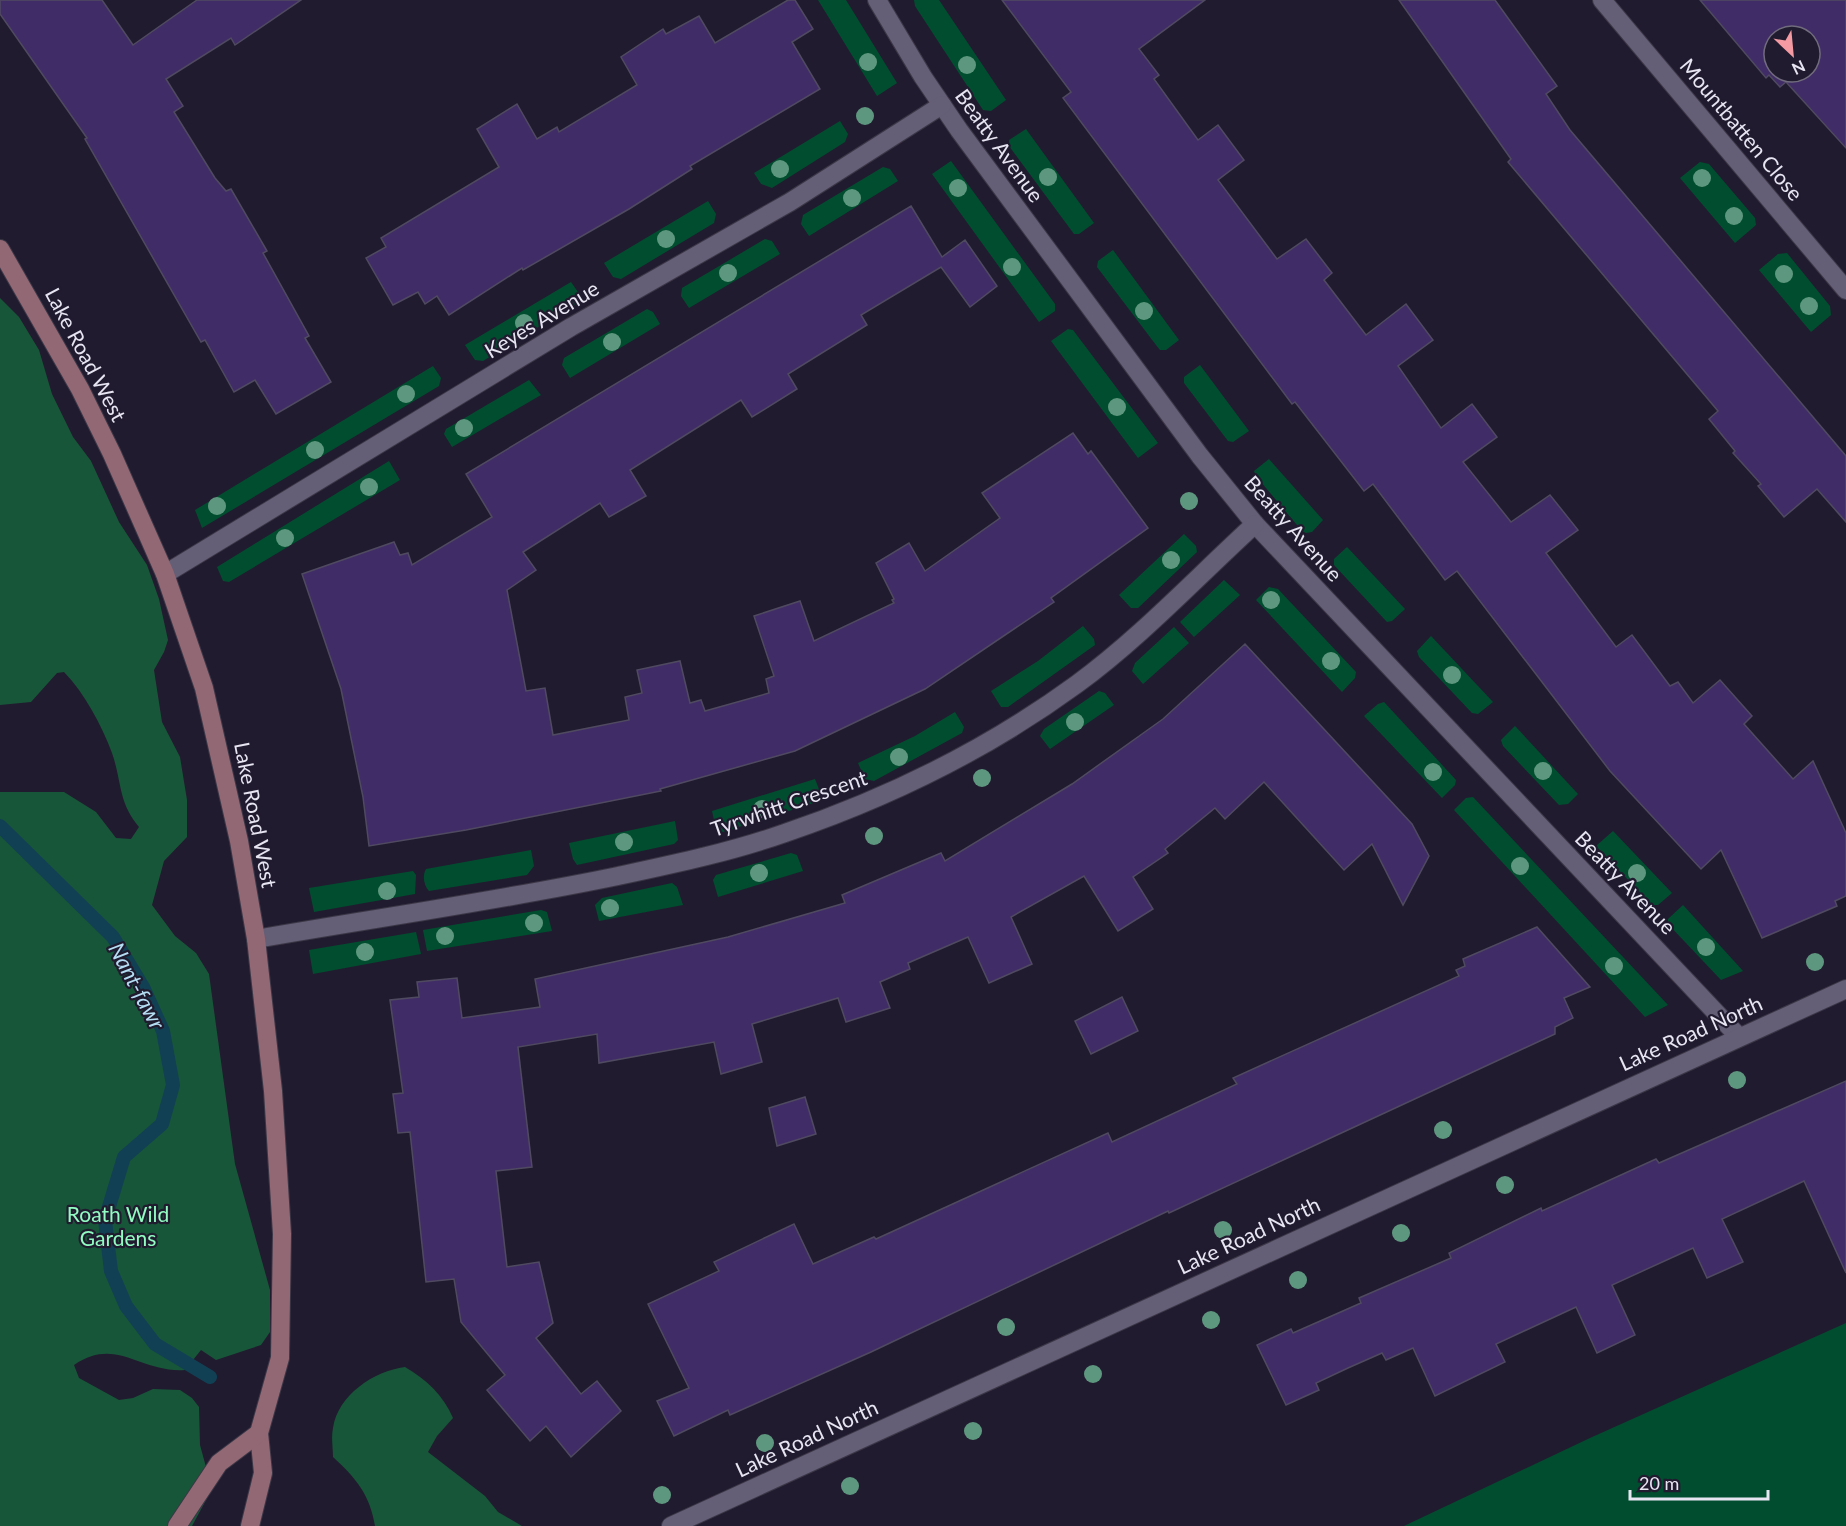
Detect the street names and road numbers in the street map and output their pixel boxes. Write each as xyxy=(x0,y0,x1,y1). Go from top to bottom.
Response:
street label: Mountbatten Close xyxy=(1676,53,1809,205)
street label: Beatty Avenue xyxy=(951,84,1050,207)
street label: Keyes Avenue xyxy=(480,275,603,363)
street label: Lake Road West xyxy=(41,283,132,426)
street label: Beatty Avenue xyxy=(1240,470,1348,586)
street label: Lake Road West xyxy=(230,740,283,890)
street label: Tyrwhitt Crescent xyxy=(707,764,870,841)
street label: Beatty Avenue xyxy=(1571,825,1681,939)
street label: Lake Road North xyxy=(1615,990,1766,1075)
street label: Lake Road North xyxy=(1173,1191,1324,1279)
street label: Lake Road North xyxy=(731,1394,882,1482)

